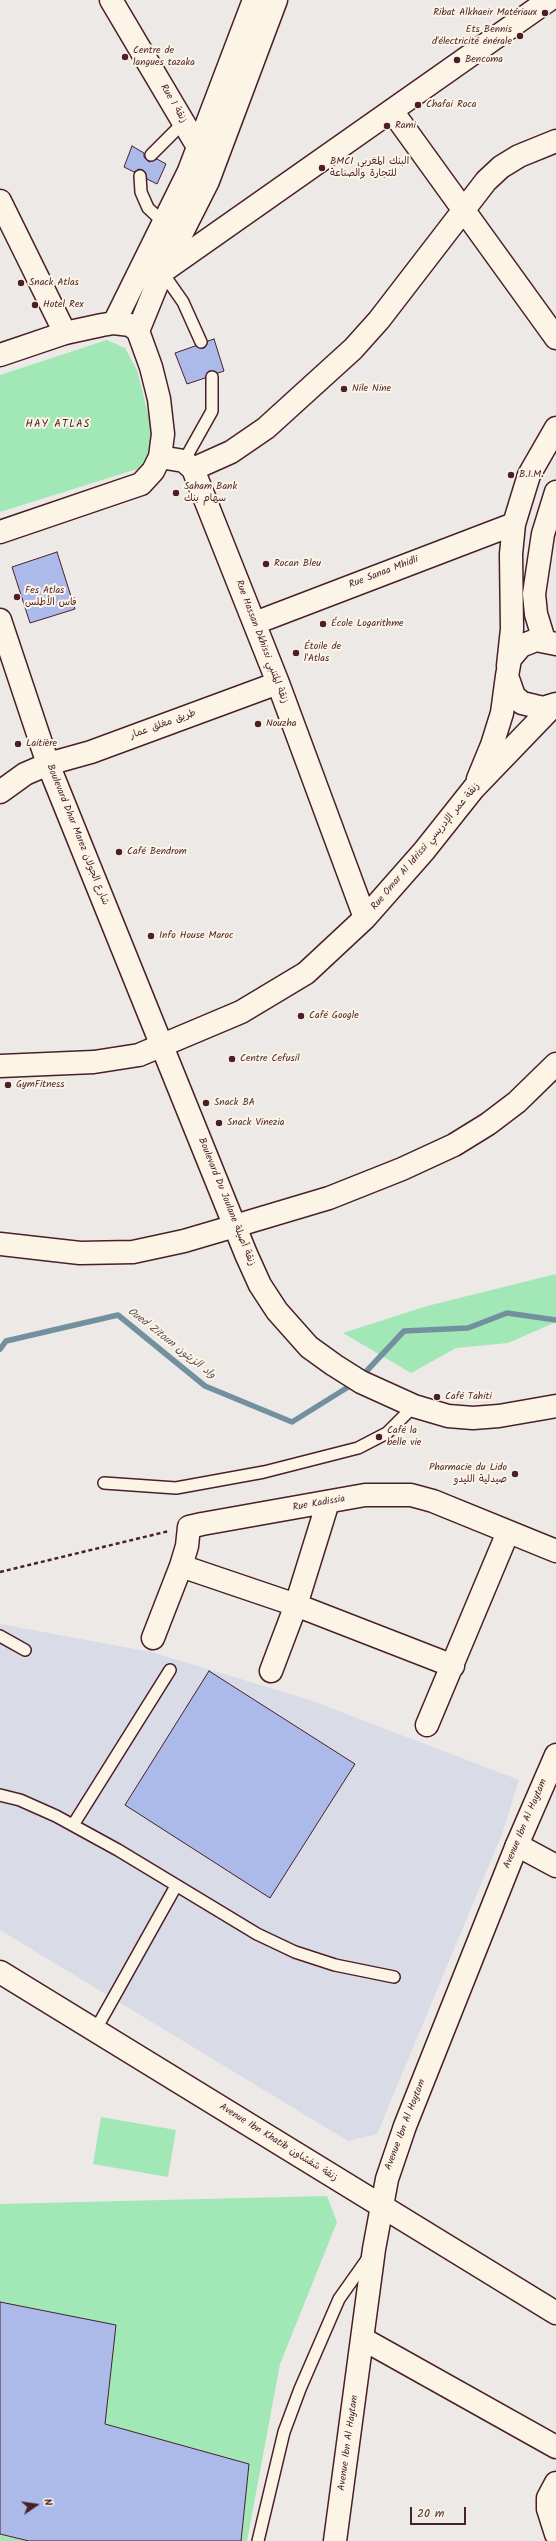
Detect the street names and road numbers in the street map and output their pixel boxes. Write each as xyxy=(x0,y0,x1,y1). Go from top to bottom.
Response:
street label: Rue 1 زنقة xyxy=(157,83,189,125)
street label: Rue Sanaa Mhidli xyxy=(348,554,420,592)
street label: Rue Hassan Dkhissi زنقة المتنبي xyxy=(232,579,290,705)
street label: طريق مغلق عمار xyxy=(128,708,198,742)
street label: Boulevard Dhar Marez شارع الجولان xyxy=(43,763,111,907)
street label: Rue Omar Al Idrissi زنقة عمر الإدريسي xyxy=(369,781,483,913)
street label: Boulevard Du Joulane زنقة أصيلة xyxy=(195,1136,257,1268)
street label: Rue Kadissia xyxy=(292,1494,346,1514)
street label: Avenue Ibn Al Haytam xyxy=(502,1777,550,1871)
street label: Avenue Ibn Al Haytam xyxy=(383,2078,429,2172)
street label: Avenue Ibn Khatib زنقة شفشاون xyxy=(217,2102,339,2184)
street label: Avenue Ibn Al Haytam xyxy=(336,2394,362,2492)

